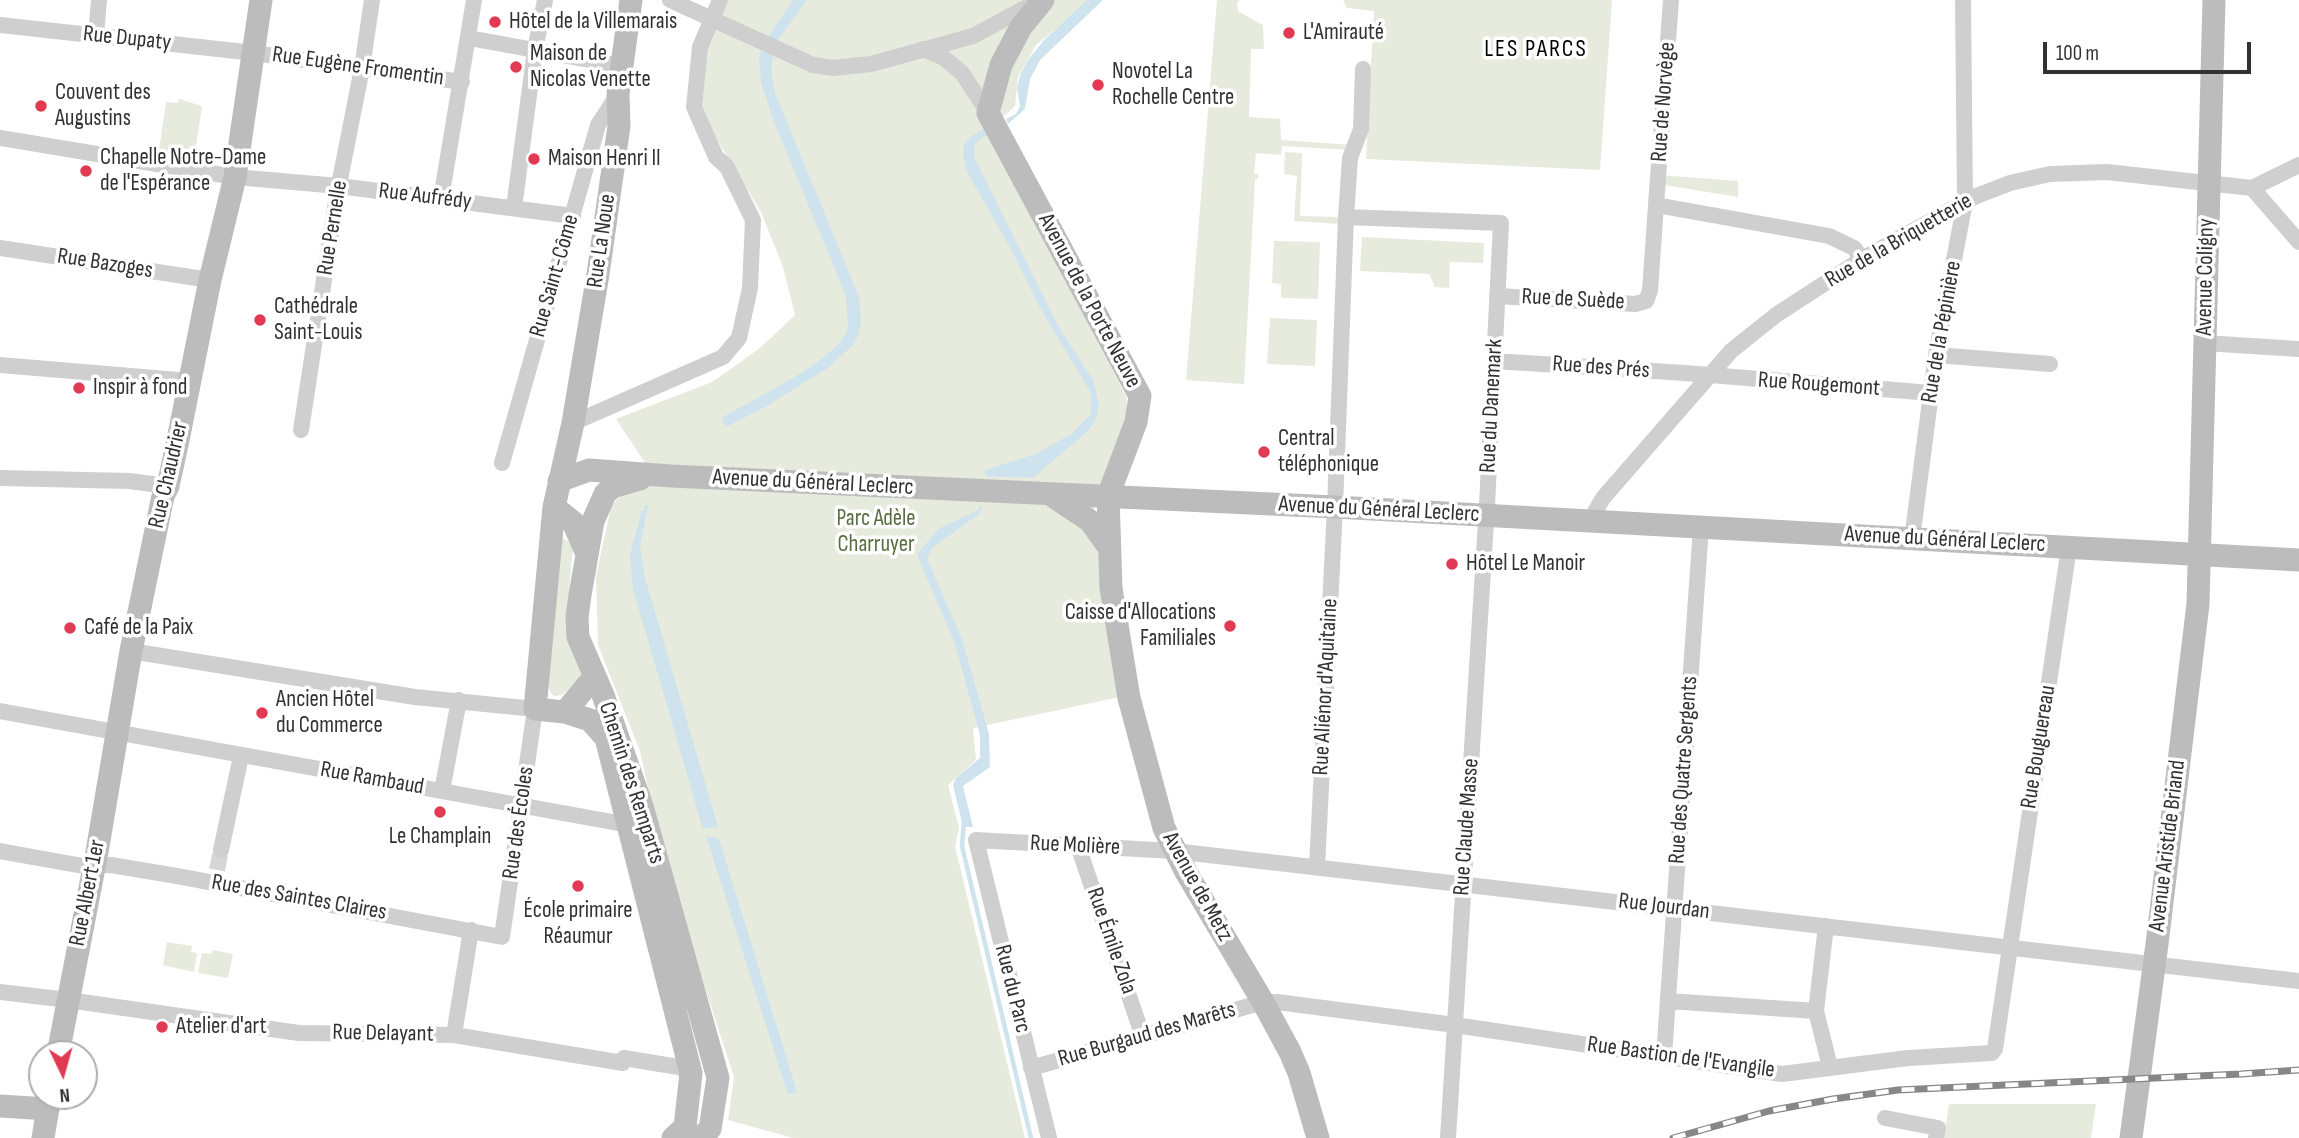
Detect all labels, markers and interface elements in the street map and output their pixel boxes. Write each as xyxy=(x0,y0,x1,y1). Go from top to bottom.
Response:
place label: Hôtel de la Villemarais xyxy=(509,8,677,36)
marker: Hôtel de la Villemarais xyxy=(487,14,503,30)
place label: L'Amirauté xyxy=(1303,19,1384,47)
street label: Rue Dupaty xyxy=(82,21,172,57)
marker: L'Amirauté xyxy=(1281,25,1297,41)
scale bar xyxy=(2047,28,2255,72)
district label: LES PARCS xyxy=(1485,36,1587,64)
place label: Maison de Nicolas Venette xyxy=(530,40,651,94)
street label: Rue Eugène Fromentin xyxy=(270,41,446,93)
street label: Rue de Norvège xyxy=(1646,41,1682,163)
text: 100 m xyxy=(2056,41,2099,66)
place label: Novotel La Rochelle Centre xyxy=(1112,58,1234,112)
marker: Maison de Nicolas Venette xyxy=(508,59,524,75)
marker: Novotel La Rochelle Centre xyxy=(1090,77,1106,93)
place label: Couvent des Augustins xyxy=(55,79,151,133)
marker: Couvent des Augustins xyxy=(33,98,49,114)
place label: Chapelle Notre-Dame de l'Espérance xyxy=(100,144,266,198)
place label: Maison Henri II xyxy=(548,145,661,173)
marker: Maison Henri II xyxy=(526,151,542,167)
marker: Chapelle Notre-Dame de l'Espérance xyxy=(78,163,94,179)
street label: Rue Aufrédy xyxy=(377,178,473,216)
street label: Rue Pernelle xyxy=(312,179,354,277)
street label: Rue de la Briquetterie xyxy=(1821,188,1977,294)
street label: Rue La Noue xyxy=(582,192,622,290)
street label: Avenue de la Porte Neuve xyxy=(1031,209,1147,393)
street label: Rue Saint-Côme xyxy=(524,212,586,340)
street label: Avenue Coligny xyxy=(2191,218,2221,336)
street label: Rue Bazoges xyxy=(55,243,155,285)
street label: Rue de la Pépinière xyxy=(1916,259,1968,405)
street label: Rue de Suède xyxy=(1521,284,1625,316)
place label: Cathédrale Saint-Louis xyxy=(274,293,362,347)
marker: Cathédrale Saint-Louis xyxy=(252,312,268,328)
street label: Rue du Danemark xyxy=(1475,338,1509,474)
street label: Rue des Prés xyxy=(1551,351,1651,385)
street label: Rue Rougemont xyxy=(1757,367,1881,403)
place label: Inspir à fond xyxy=(93,374,187,402)
marker: Inspir à fond xyxy=(71,380,87,396)
street label: Rue Chaudrier xyxy=(143,419,195,531)
place label: Central téléphonique xyxy=(1278,425,1379,479)
marker: Central téléphonique xyxy=(1256,444,1272,460)
street label: Avenue du Général Leclerc xyxy=(712,464,914,502)
street label: Avenue du Général Leclerc xyxy=(1278,491,1480,529)
park label: Parc Adèle Charruyer xyxy=(836,505,916,559)
street label: Avenue du Général Leclerc xyxy=(1844,521,2046,559)
place label: Hôtel Le Manoir xyxy=(1466,550,1585,578)
marker: Hôtel Le Manoir xyxy=(1444,556,1460,572)
street label: Rue Aliénor d'Aquitaine xyxy=(1308,598,1344,776)
place label: Caisse d'Allocations Familiales xyxy=(1065,599,1216,653)
place label: Café de la Paix xyxy=(84,614,193,642)
marker: Caisse d'Allocations Familiales xyxy=(1222,618,1238,634)
marker: Café de la Paix xyxy=(62,620,78,636)
street label: Rue des Quatre Sergents xyxy=(1664,675,1704,865)
street label: Rue Bouguereau xyxy=(2016,683,2062,811)
place label: Ancien Hôtel du Commerce xyxy=(276,686,383,740)
street label: Chemin des Remparts xyxy=(592,699,670,867)
marker: Ancien Hôtel du Commerce xyxy=(254,705,270,721)
street label: Rue Rambaud xyxy=(318,756,426,802)
street label: Rue Claude Masse xyxy=(1448,757,1486,897)
street label: Avenue Aristide Briand xyxy=(2144,759,2192,933)
street label: Rue des Écoles xyxy=(497,765,541,881)
marker: Le Champlain xyxy=(432,804,448,820)
place label: Le Champlain xyxy=(389,823,491,851)
street label: Avenue de Metz xyxy=(1156,828,1238,946)
street label: Rue Molière xyxy=(1029,830,1121,862)
street label: Rue Albert 1er xyxy=(64,837,112,949)
street label: Rue des Saintes Claires xyxy=(209,869,389,927)
marker: École primaire Réaumur xyxy=(570,878,586,894)
street label: Rue Émile Zola xyxy=(1080,884,1142,998)
street label: Rue Jourdan xyxy=(1617,888,1711,926)
place label: École primaire Réaumur xyxy=(524,897,632,951)
street label: Rue du Parc xyxy=(988,942,1036,1036)
street label: Rue Burgaud des Marêts xyxy=(1055,996,1239,1074)
place label: Atelier d'art xyxy=(176,1013,266,1041)
marker: Atelier d'art xyxy=(154,1019,170,1035)
street label: Rue Delayant xyxy=(332,1019,434,1049)
street label: Rue Bastion de l'Evangile xyxy=(1586,1031,1776,1085)
north arrow xyxy=(28,1040,98,1110)
text: N xyxy=(59,1083,71,1106)

